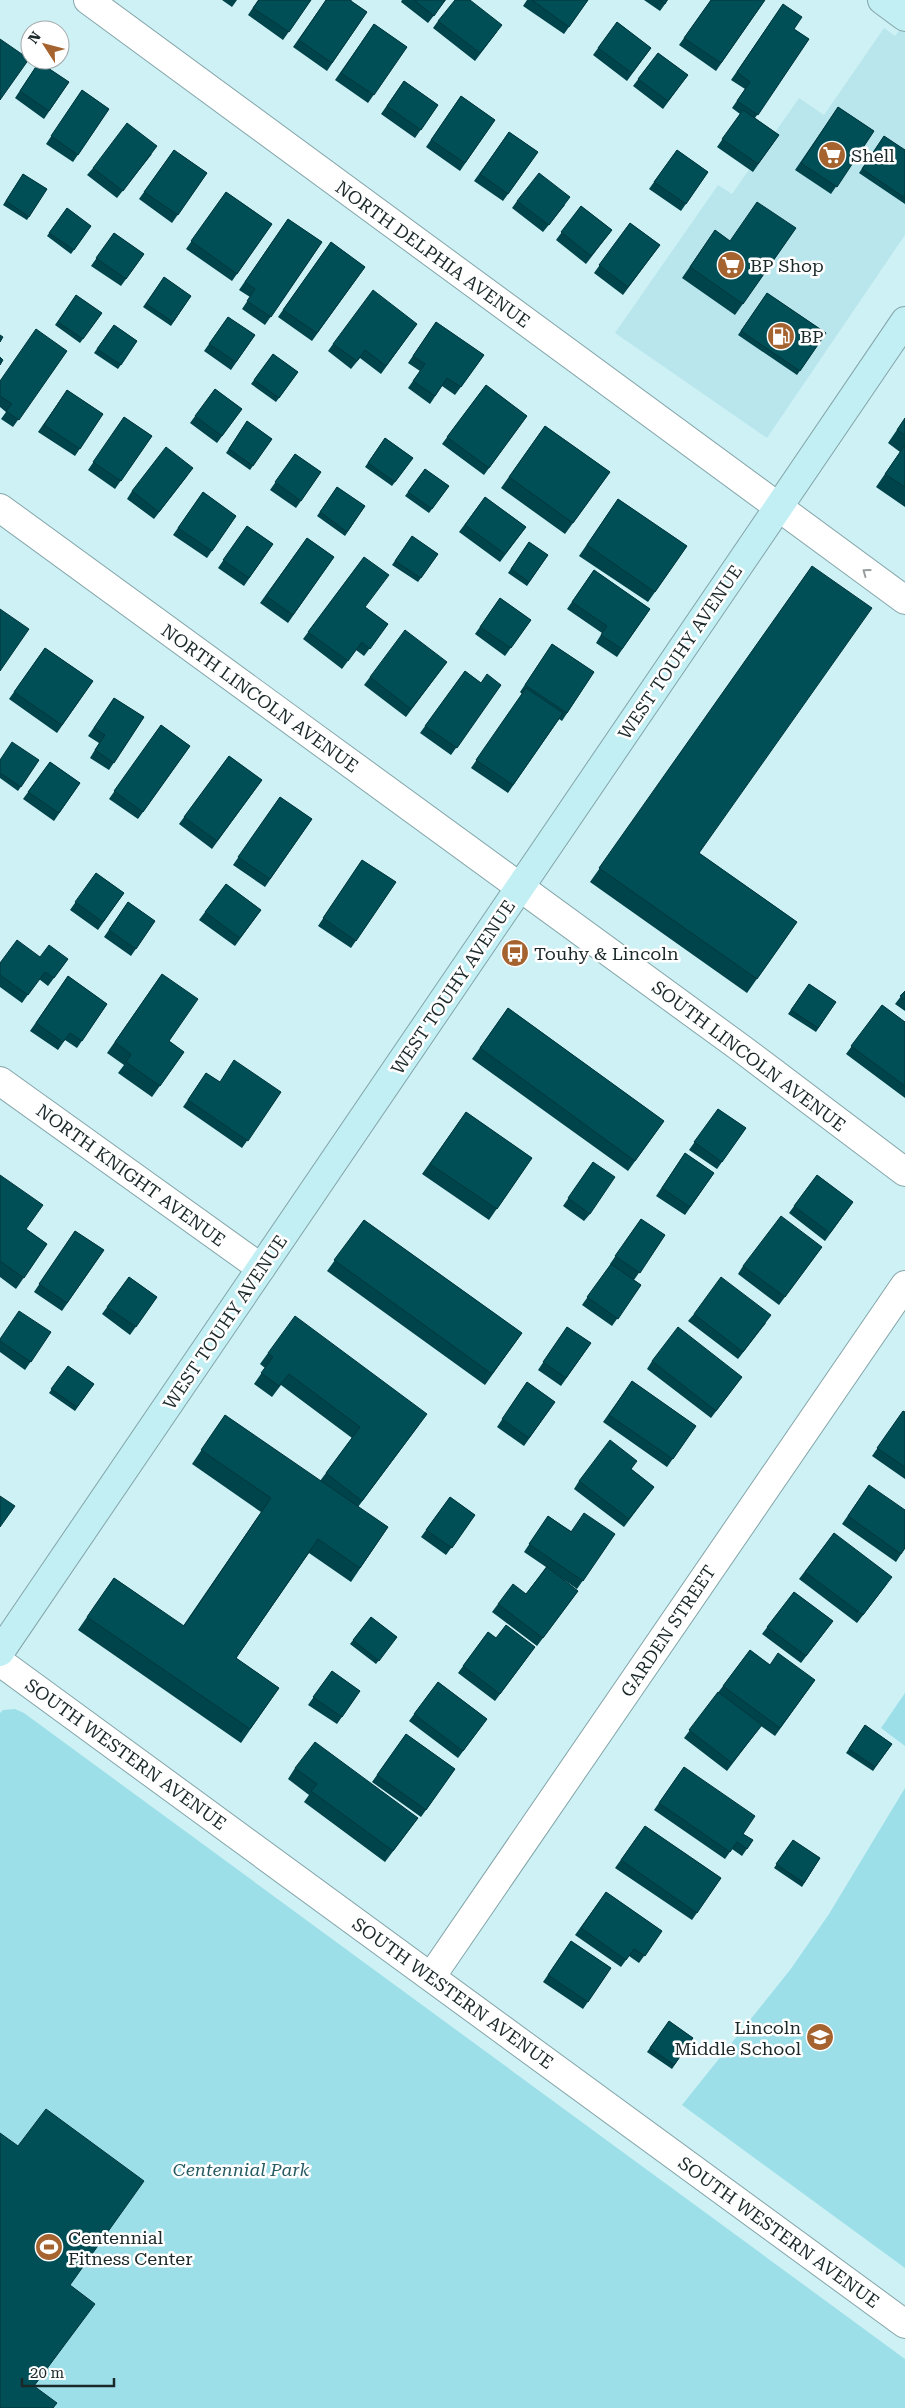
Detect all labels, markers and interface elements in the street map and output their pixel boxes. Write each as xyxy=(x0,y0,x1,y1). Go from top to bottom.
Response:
north arrow xyxy=(20,20,70,70)
text: N xyxy=(25,28,44,46)
supermarket icon: Shell xyxy=(817,140,847,170)
place label: Shell xyxy=(851,145,895,166)
street label: NORTH DELPHIA AVENUE xyxy=(332,176,534,332)
supermarket icon: BP Shop xyxy=(716,250,746,280)
place label: BP Shop xyxy=(750,255,824,276)
fuel station icon: BP xyxy=(766,321,796,351)
place label: BP xyxy=(800,326,824,347)
street label: WEST TOUHY AVENUE xyxy=(614,561,746,743)
one-way arrow xyxy=(862,568,871,578)
street label: NORTH LINCOLN AVENUE xyxy=(158,620,362,776)
street label: WEST TOUHY AVENUE xyxy=(387,896,519,1078)
bus stop icon: Touhy & Lincoln xyxy=(500,938,530,968)
place label: Touhy & Lincoln xyxy=(534,943,679,964)
street label: SOUTH LINCOLN AVENUE xyxy=(648,976,850,1136)
street label: NORTH KNIGHT AVENUE xyxy=(32,1099,230,1251)
street label: WEST TOUHY AVENUE xyxy=(159,1231,291,1413)
street label: GARDEN STREET xyxy=(616,1561,720,1701)
street label: SOUTH WESTERN AVENUE xyxy=(21,1674,231,1834)
street label: SOUTH WESTERN AVENUE xyxy=(348,1913,558,2073)
place label: Lincoln Middle School xyxy=(674,2017,801,2059)
school or university icon: Lincoln Middle School xyxy=(805,2022,835,2052)
street label: SOUTH WESTERN AVENUE xyxy=(674,2152,884,2312)
park label: Centennial Park xyxy=(173,2159,309,2180)
place label: Centennial Fitness Center xyxy=(68,2227,193,2269)
sports icon: Centennial Fitness Center xyxy=(34,2232,64,2262)
scale bar xyxy=(22,2356,115,2388)
text: 20 m xyxy=(30,2364,65,2382)

